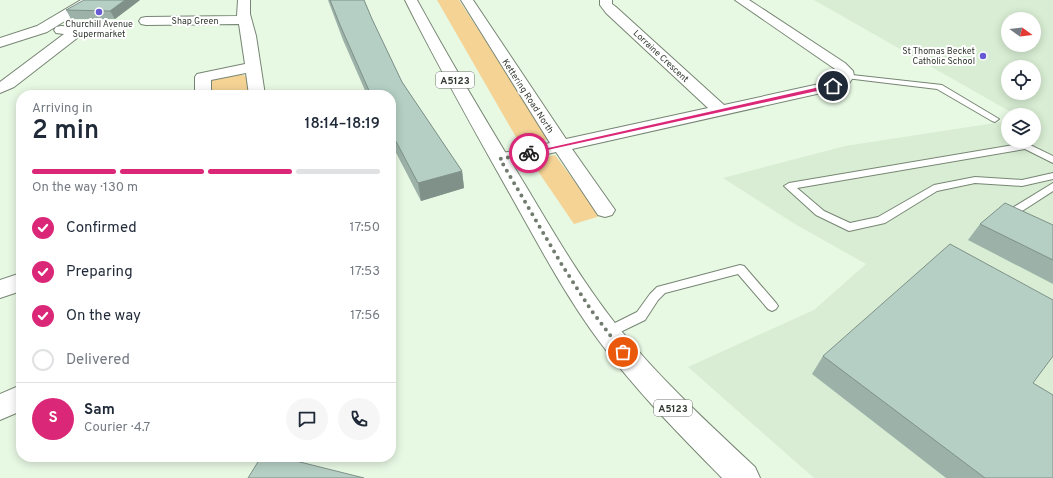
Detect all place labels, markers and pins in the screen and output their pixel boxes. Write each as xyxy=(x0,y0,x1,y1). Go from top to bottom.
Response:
marker: Churchill Avenue Supermarket xyxy=(94,7,104,17)
place label: Churchill Avenue Supermarket xyxy=(65,19,133,40)
place label: St Thomas Becket Catholic School xyxy=(902,46,975,67)
marker: St Thomas Becket Catholic School xyxy=(978,51,988,61)
pin xyxy=(816,69,850,103)
pin xyxy=(606,335,640,369)

